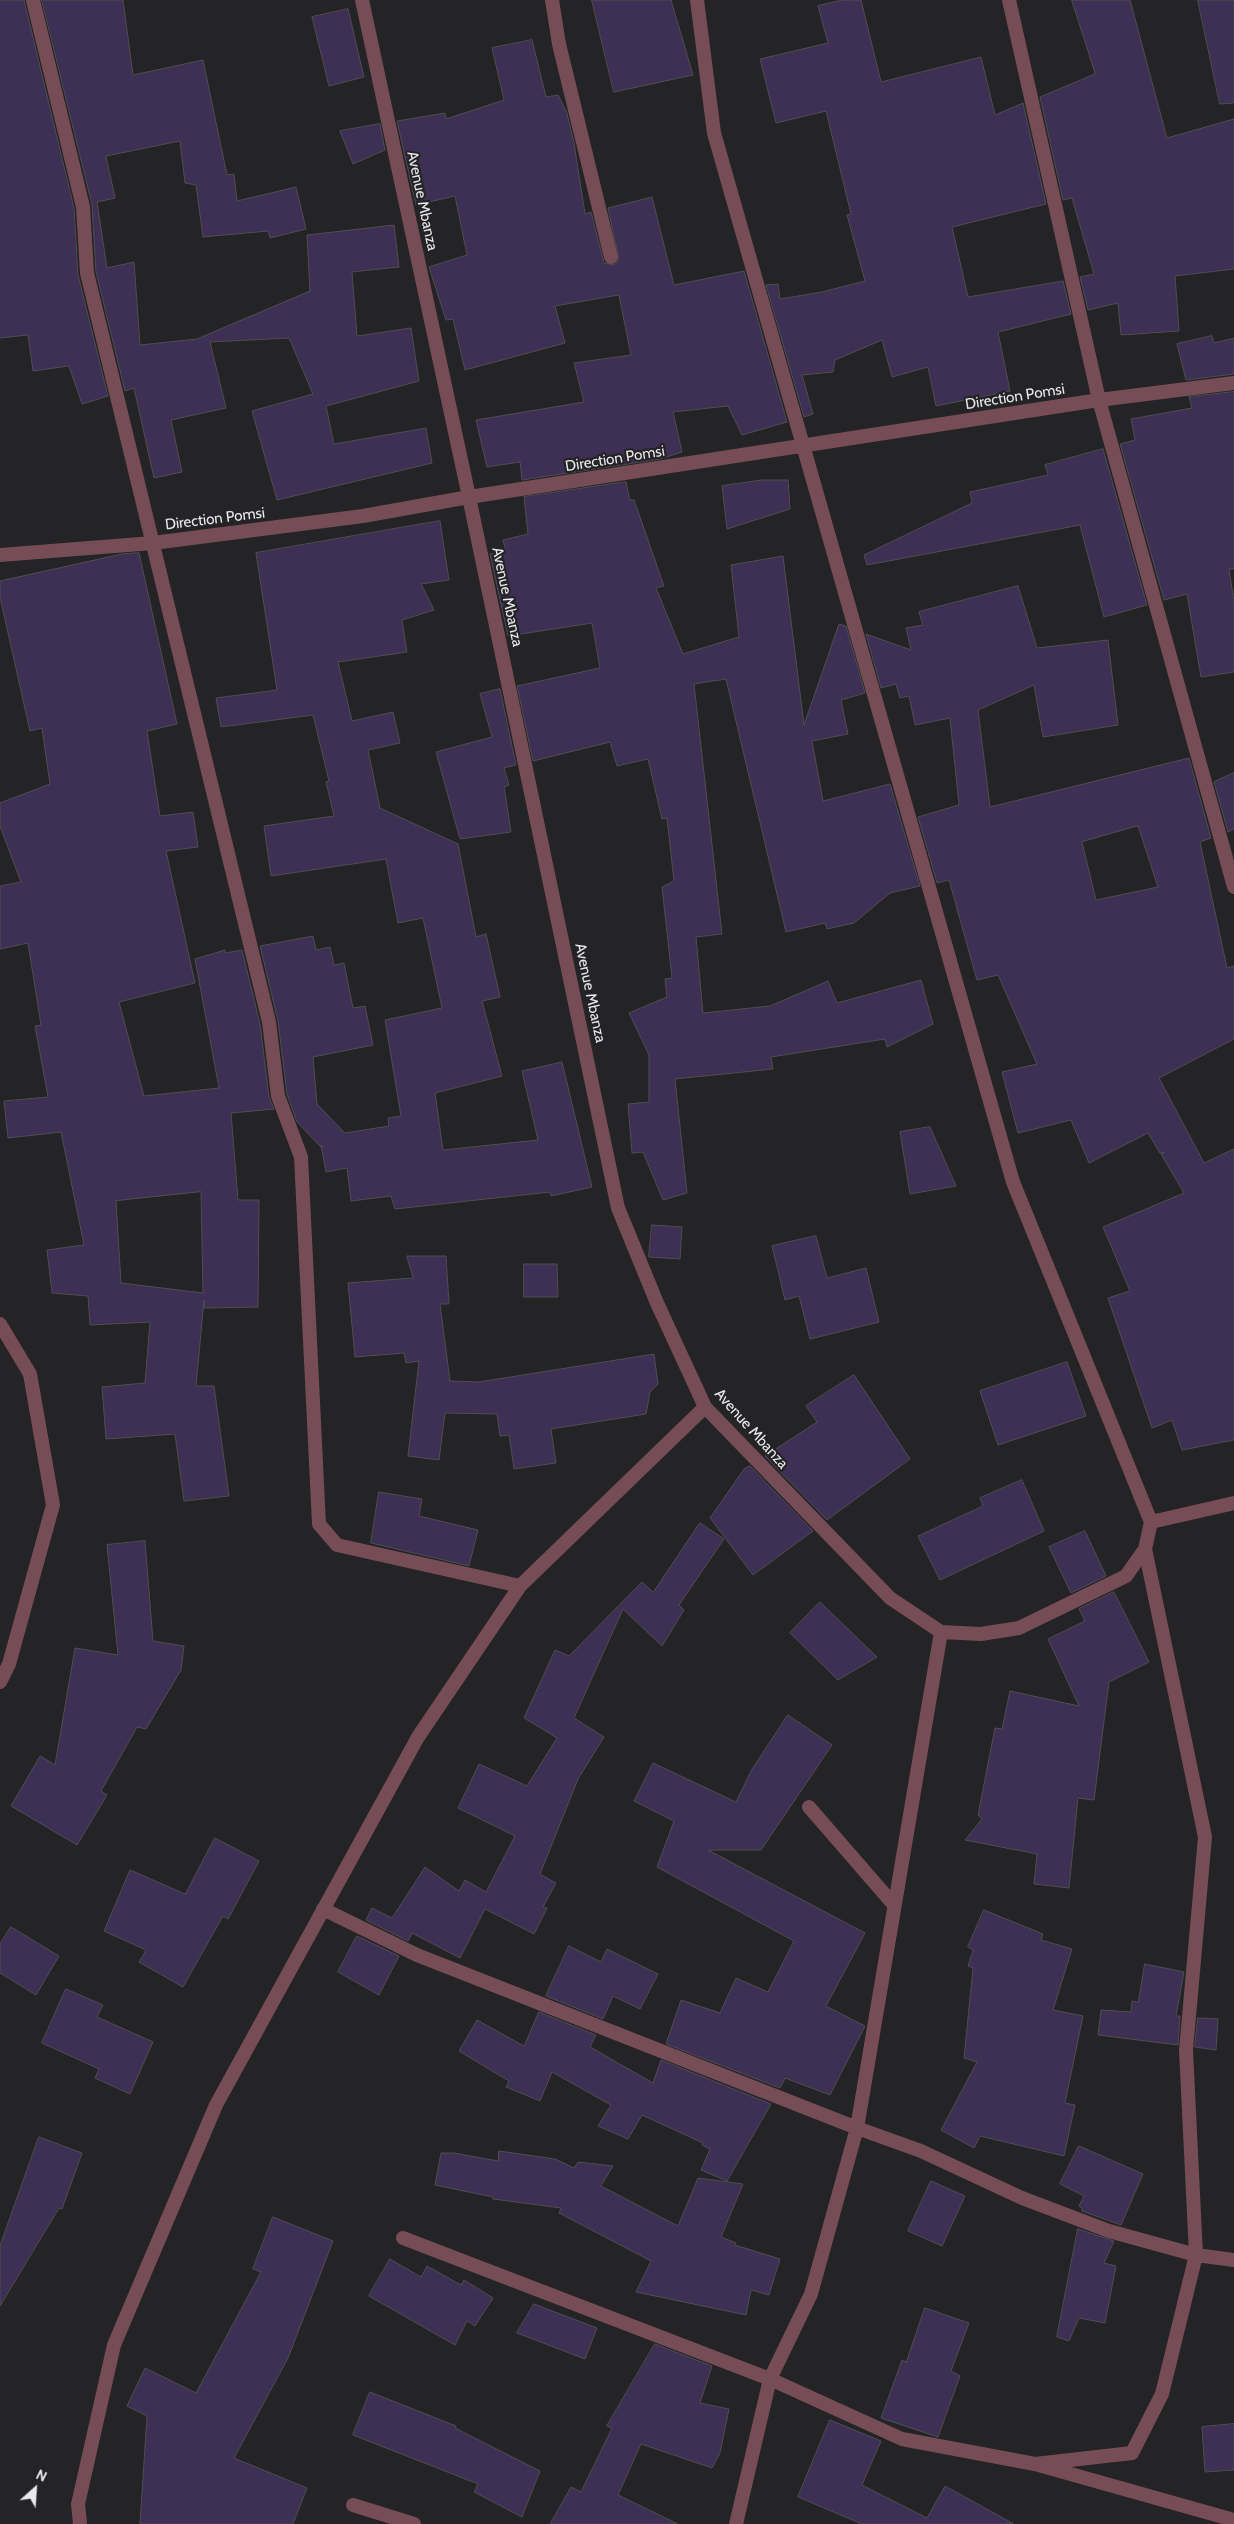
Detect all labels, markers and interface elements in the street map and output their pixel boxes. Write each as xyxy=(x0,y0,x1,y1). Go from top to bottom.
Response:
street label: Avenue Mbanza xyxy=(403,150,441,252)
street label: Direction Pomsi xyxy=(964,380,1066,414)
street label: Direction Pomsi xyxy=(564,442,666,476)
street label: Direction Pomsi xyxy=(164,504,266,534)
street label: Avenue Mbanza xyxy=(488,546,526,648)
street label: Avenue Mbanza xyxy=(571,942,609,1044)
street label: Avenue Mbanza xyxy=(710,1385,792,1473)
north arrow xyxy=(10,2464,60,2514)
text: N xyxy=(33,2465,50,2486)

